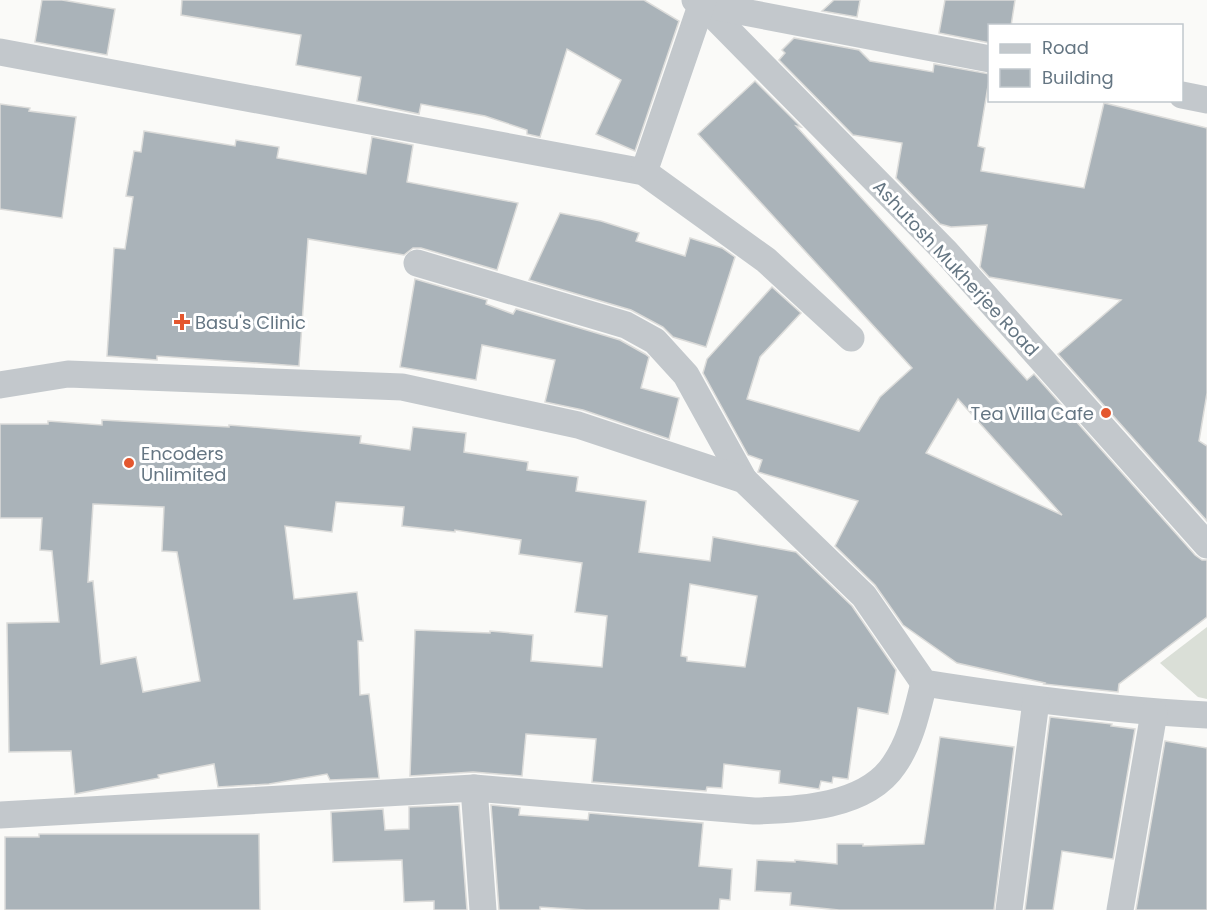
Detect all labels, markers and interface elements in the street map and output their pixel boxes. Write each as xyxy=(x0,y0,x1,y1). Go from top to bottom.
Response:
legend xyxy=(988,24,1183,102)
text: Road xyxy=(1042,35,1089,60)
text: Building xyxy=(1042,65,1114,90)
street label: Ashutosh Mukherjee Road xyxy=(868,174,1044,362)
place label: Basu's Clinic xyxy=(195,310,306,335)
marker: Basu's Clinic xyxy=(173,313,191,331)
place label: Tea Villa Cafe xyxy=(971,401,1094,426)
marker: Tea Villa Cafe xyxy=(1099,406,1113,420)
place label: Encoders Unlimited xyxy=(141,441,226,487)
marker: Encoders Unlimited xyxy=(122,456,136,470)

